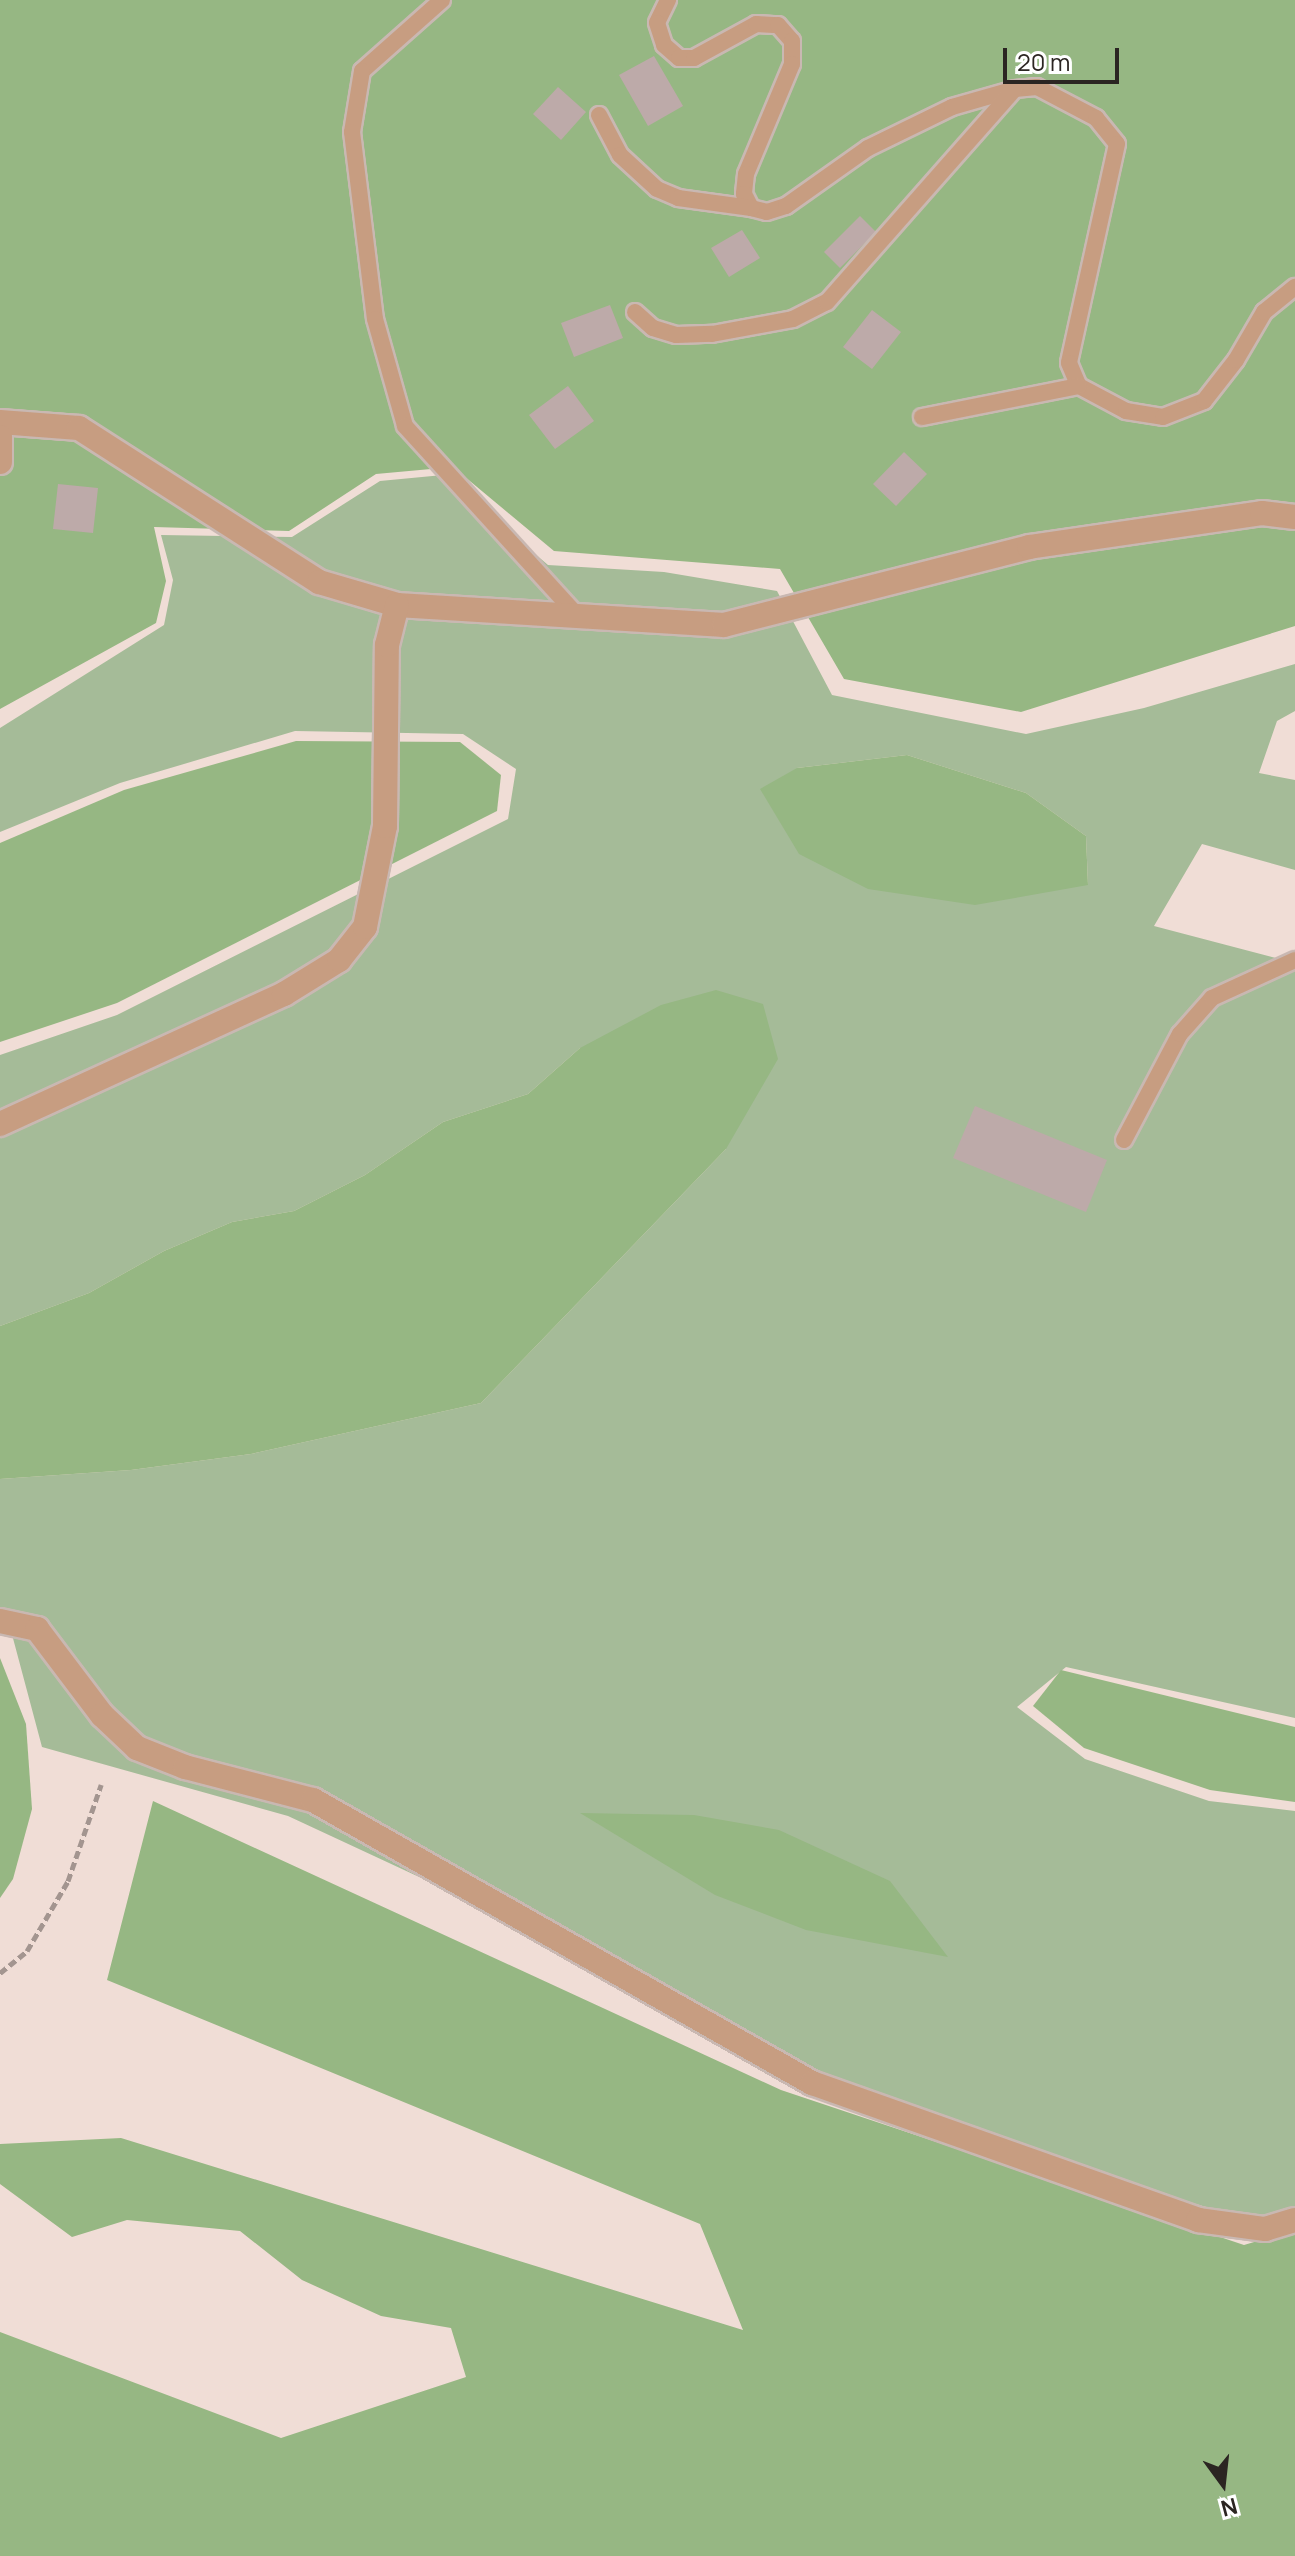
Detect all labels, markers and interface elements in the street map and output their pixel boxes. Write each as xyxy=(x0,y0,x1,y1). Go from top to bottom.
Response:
scale bar xyxy=(1007,32,1123,82)
text: 20 m xyxy=(1017,45,1070,78)
north arrow xyxy=(1183,2444,1263,2524)
text: N xyxy=(1218,2491,1241,2524)

